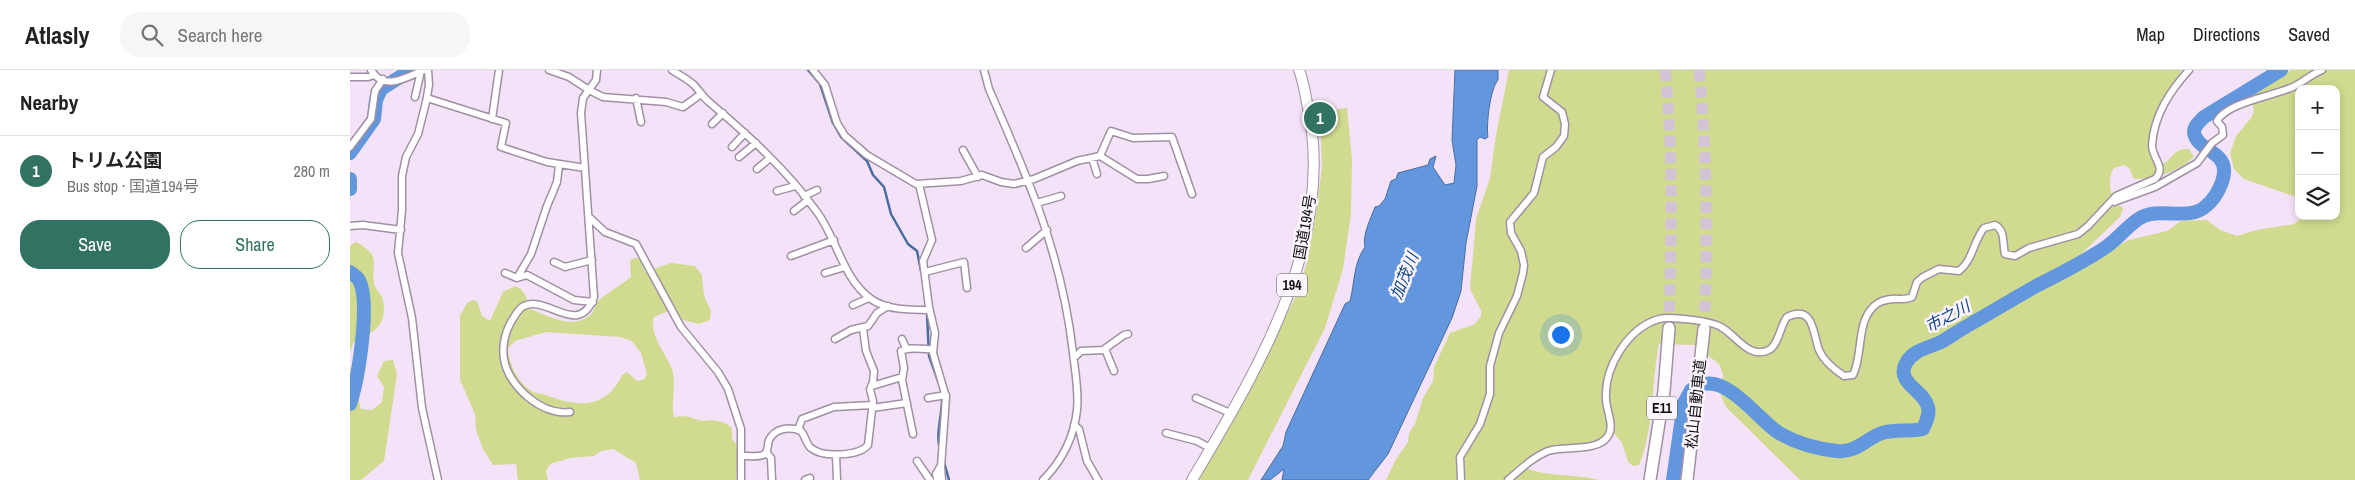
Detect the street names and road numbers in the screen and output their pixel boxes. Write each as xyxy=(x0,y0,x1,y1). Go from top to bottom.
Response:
street label: 国道194号 xyxy=(1288,193,1321,261)
road number: 194 xyxy=(1277,274,1307,296)
street label: 松山自動車道 xyxy=(1680,358,1711,450)
road number: E11 xyxy=(1647,396,1677,419)

